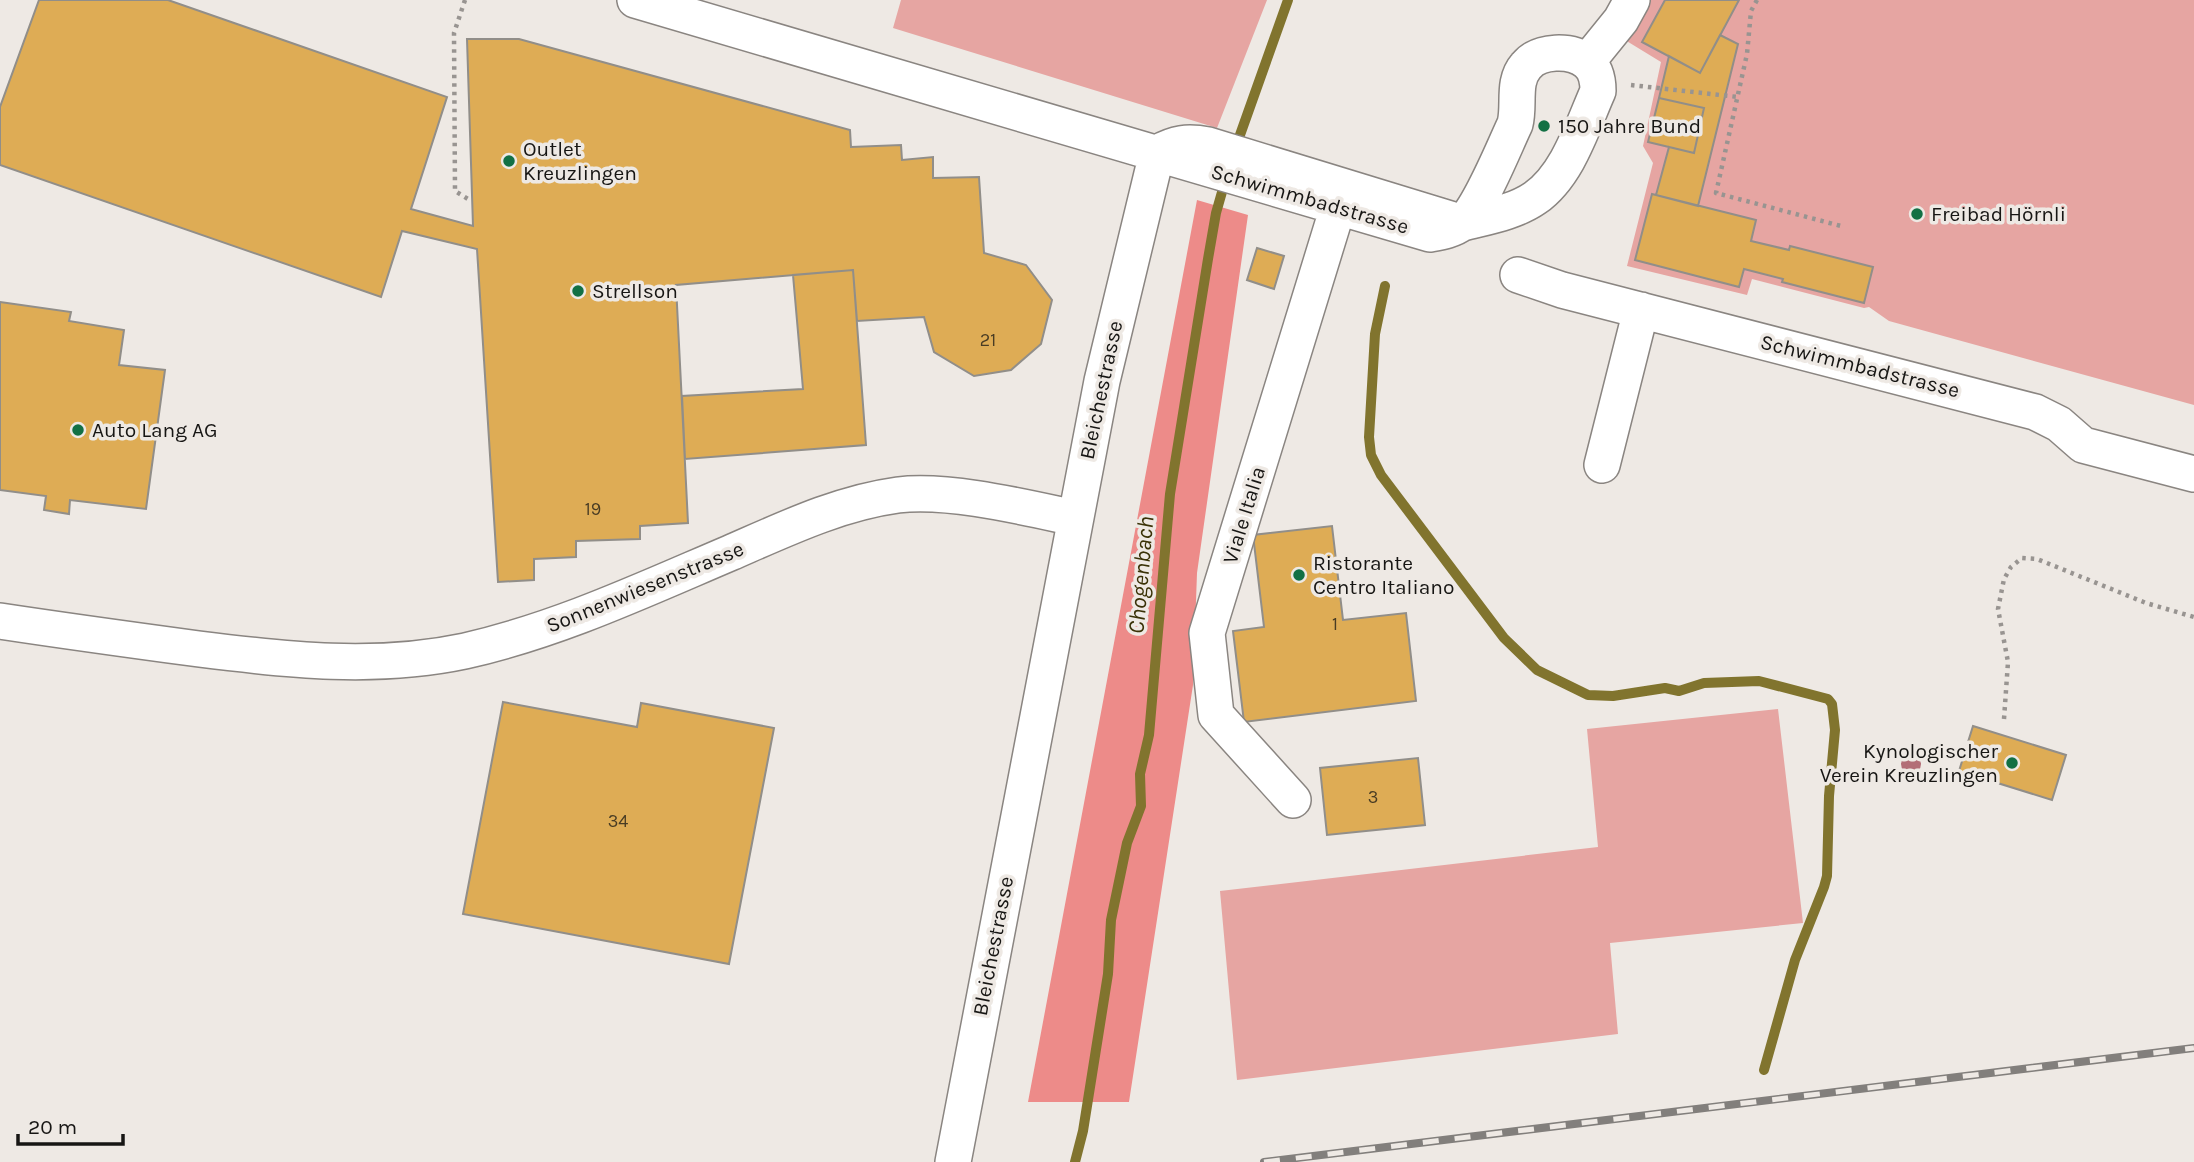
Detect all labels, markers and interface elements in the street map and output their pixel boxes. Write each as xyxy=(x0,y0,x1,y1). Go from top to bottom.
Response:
place label: 150 Jahre Bund xyxy=(1558,114,1701,138)
marker: 150 Jahre Bund xyxy=(1536,118,1552,134)
place label: Outlet Kreuzlingen xyxy=(523,137,637,185)
marker: Outlet Kreuzlingen xyxy=(501,153,517,169)
street label: Schwimmbadstrasse xyxy=(1208,159,1412,239)
place label: Freibad Hörnli xyxy=(1931,202,2066,226)
marker: Freibad Hörnli xyxy=(1909,206,1925,222)
place label: Strellson xyxy=(592,279,678,303)
marker: Strellson xyxy=(570,283,586,299)
street label: Bleichestrasse xyxy=(1075,318,1127,462)
house number: 21 xyxy=(980,329,996,351)
street label: Schwimmbadstrasse xyxy=(1758,330,1962,402)
place label: Auto Lang AG xyxy=(92,418,218,442)
marker: Auto Lang AG xyxy=(70,422,86,438)
street label: Viale Italia xyxy=(1218,464,1270,566)
house number: 19 xyxy=(585,498,601,520)
water label: Chogenbach xyxy=(1122,515,1160,635)
street label: Sonnenwiesenstrasse xyxy=(543,536,747,638)
place label: Ristorante Centro Italiano xyxy=(1313,551,1454,599)
marker: Ristorante Centro Italiano xyxy=(1291,567,1307,583)
house number: 1 xyxy=(1332,613,1338,635)
place label: Kynologischer Verein Kreuzlingen xyxy=(1820,739,1998,787)
marker: Kynologischer Verein Kreuzlingen xyxy=(2004,755,2020,771)
house number: 3 xyxy=(1368,786,1378,808)
house number: 34 xyxy=(608,810,628,832)
street label: Bleichestrasse xyxy=(968,874,1018,1018)
scale bar xyxy=(18,1102,122,1146)
text: 20 m xyxy=(28,1115,77,1139)

